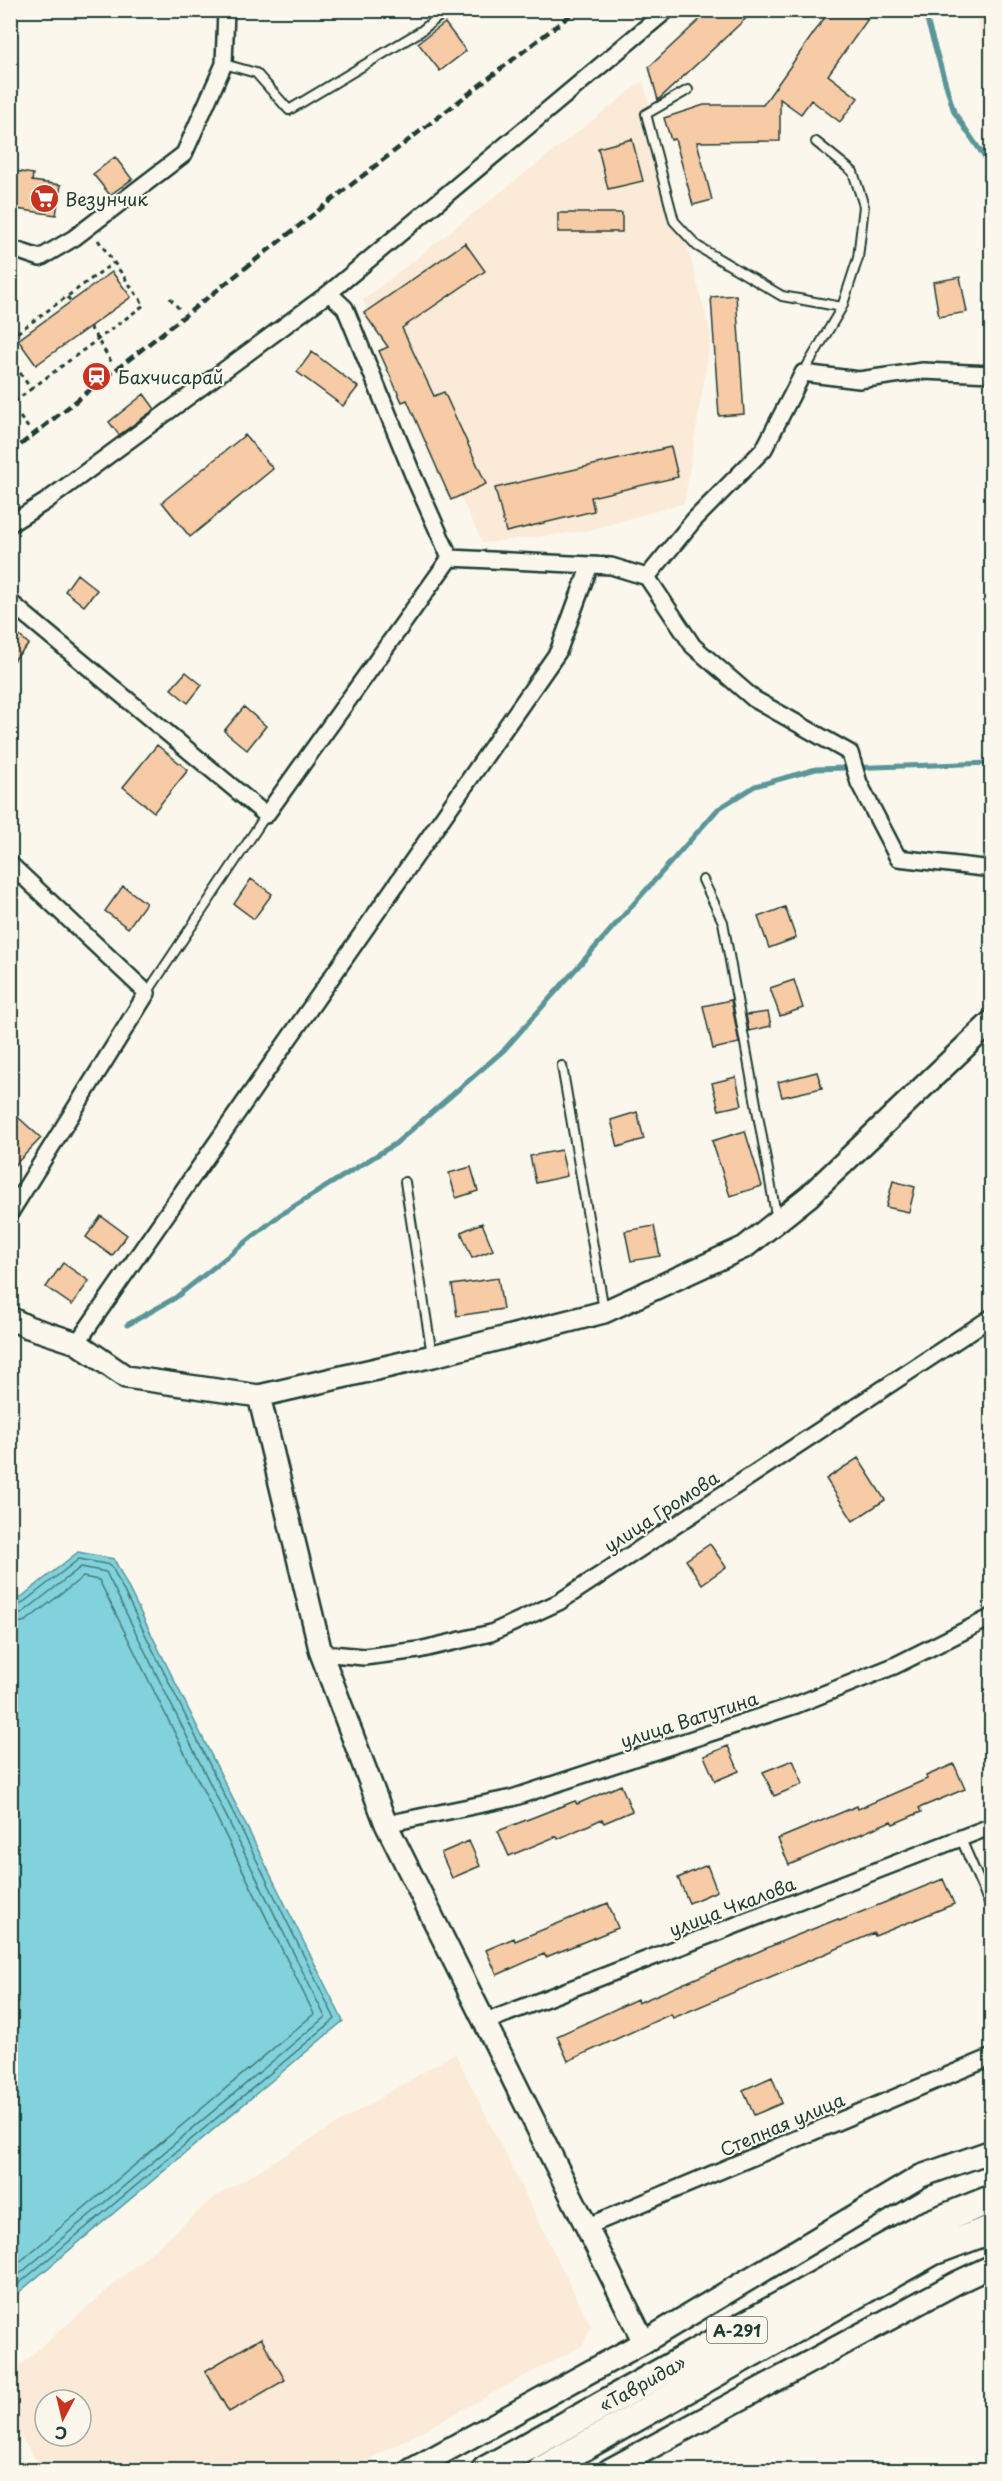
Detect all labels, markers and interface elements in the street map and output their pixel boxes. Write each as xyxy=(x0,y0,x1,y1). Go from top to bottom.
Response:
supermarket icon: Везунчик xyxy=(28,182,60,214)
place label: Везунчик xyxy=(65,185,148,212)
station icon: Бахчисарай xyxy=(81,360,113,392)
place label: Бахчисарай xyxy=(118,363,223,390)
street label: улица Громова xyxy=(598,1463,725,1558)
street label: улица Ватутина xyxy=(617,1684,762,1754)
street label: улица Чкалова xyxy=(665,1869,800,1943)
street label: Степная улица xyxy=(715,2085,849,2162)
road number: А-291 xyxy=(707,2317,767,2343)
street label: «Таврида» xyxy=(594,2348,690,2418)
north arrow xyxy=(33,2388,93,2448)
text: С xyxy=(54,2421,68,2447)

